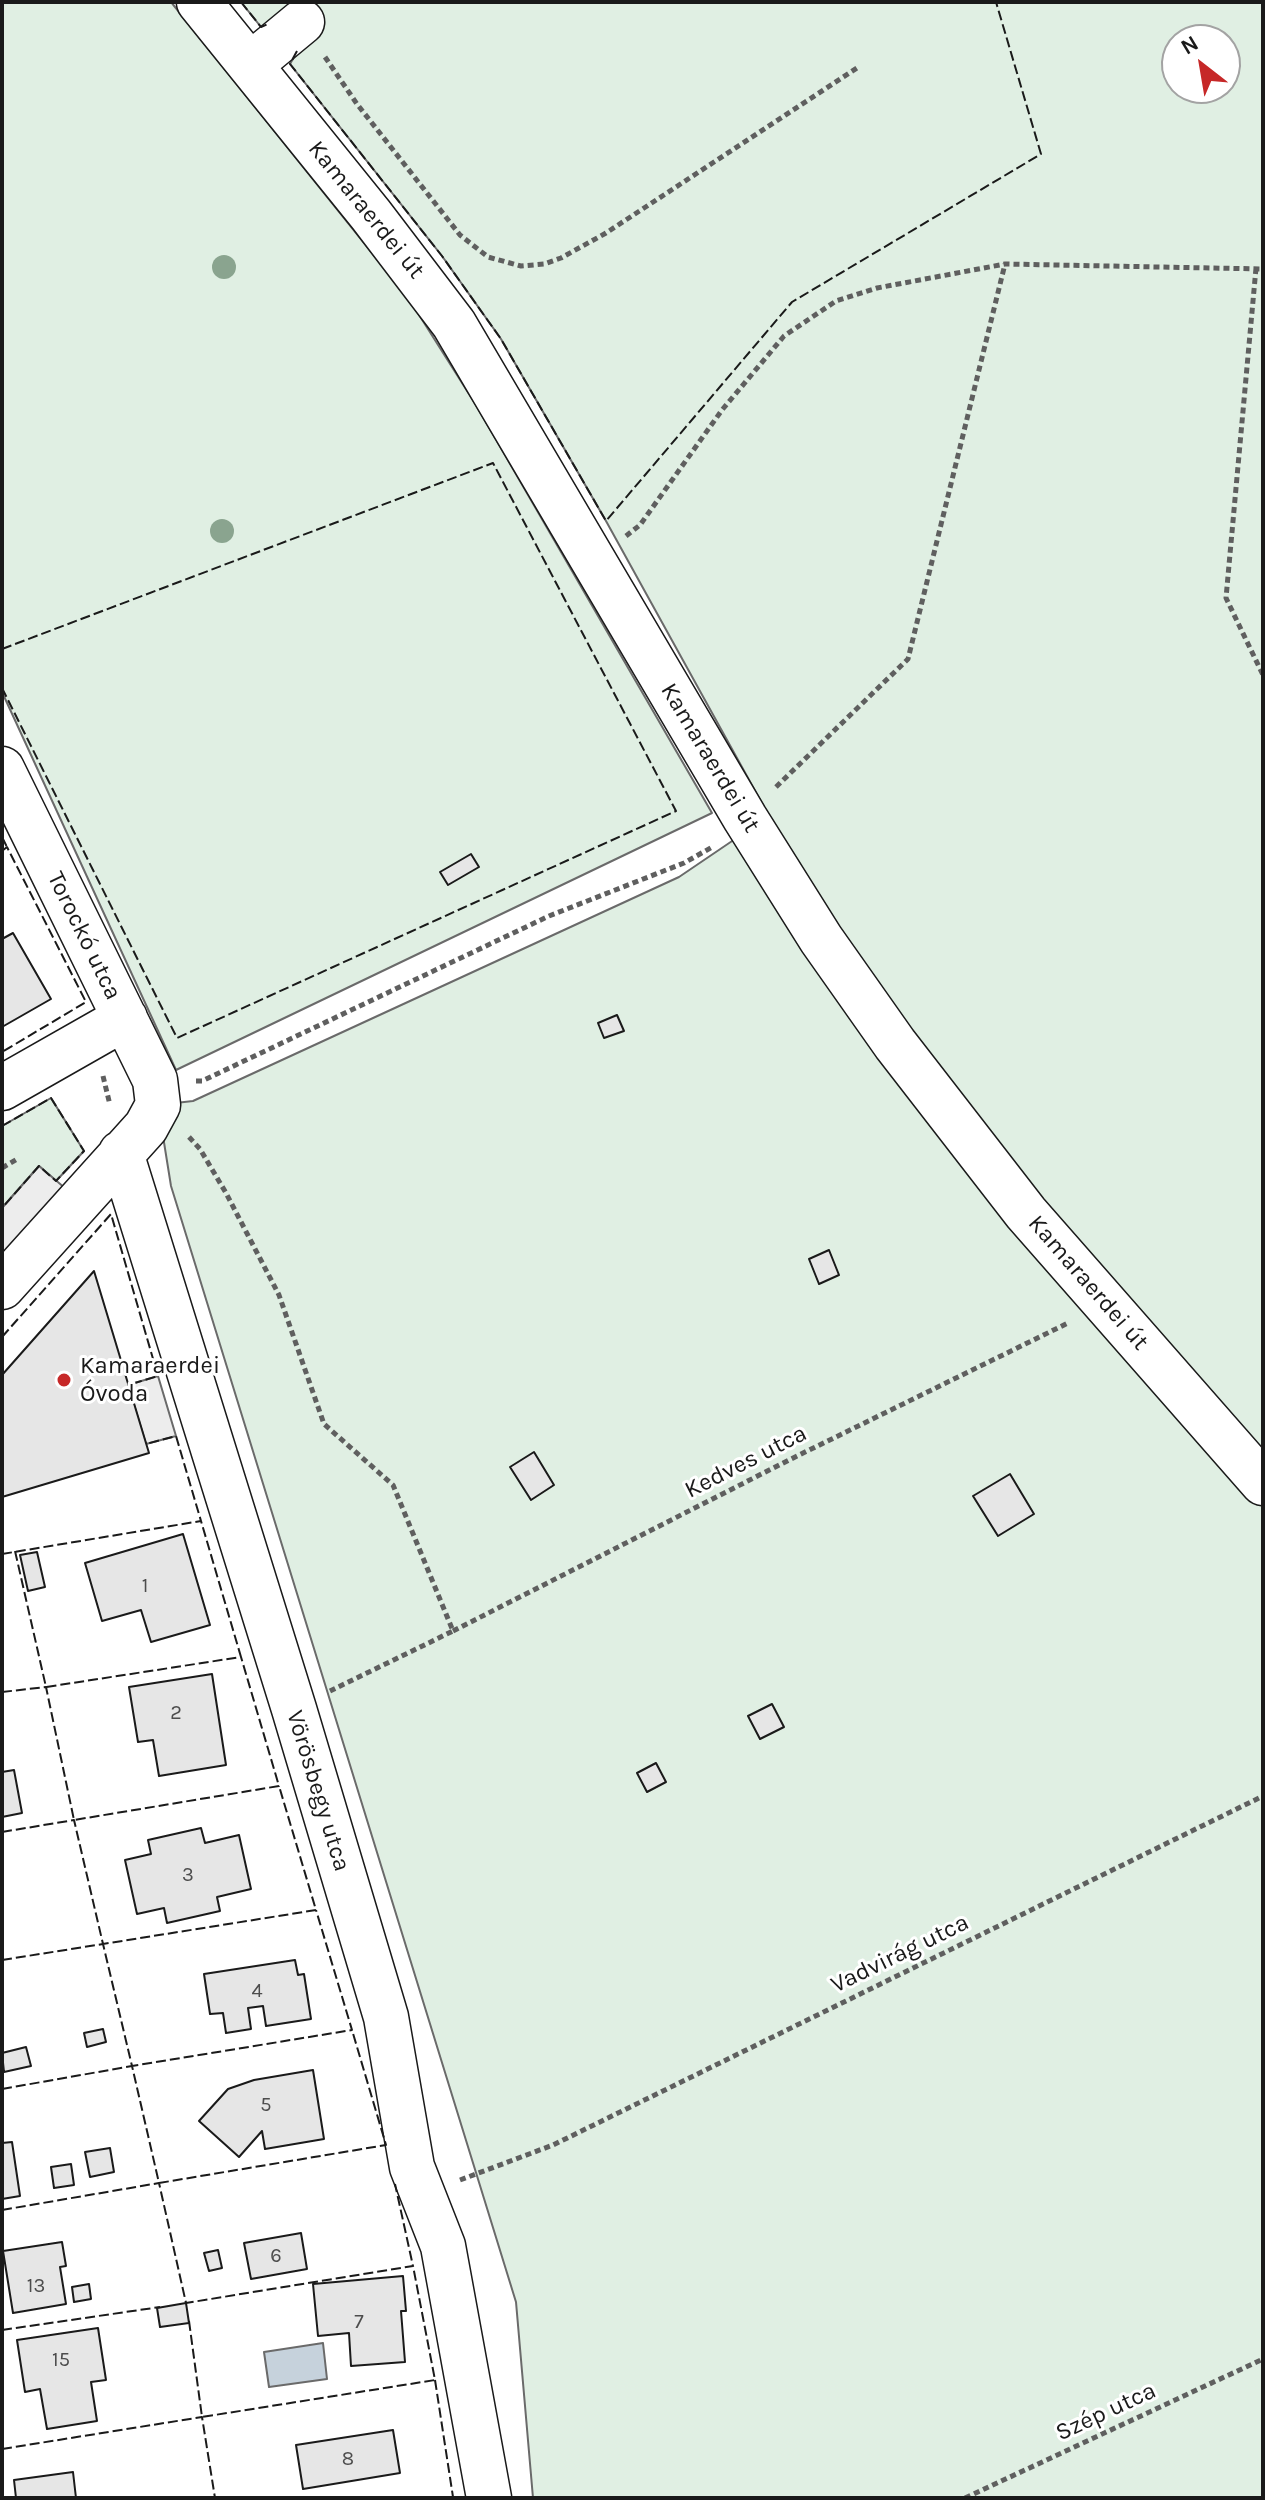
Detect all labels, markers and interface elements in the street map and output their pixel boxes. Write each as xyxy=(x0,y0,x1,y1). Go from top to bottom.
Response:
north arrow xyxy=(1161,24,1241,104)
text: N xyxy=(1176,30,1203,60)
street label: Kamaraerdei út xyxy=(302,135,430,285)
street label: Kamaraerdei út xyxy=(654,678,766,838)
street label: Torockó utca xyxy=(41,867,127,1005)
street label: Kamaraerdei út xyxy=(1022,1210,1154,1356)
place label: Kamaraerdei Óvoda xyxy=(80,1352,220,1408)
marker: Kamaraerdei Óvoda xyxy=(55,1371,73,1389)
street label: Kedves utca xyxy=(680,1419,812,1505)
house number: 1 xyxy=(142,1574,148,1598)
house number: 2 xyxy=(170,1701,182,1725)
street label: Vörösbegy utca xyxy=(280,1707,356,1875)
house number: 3 xyxy=(182,1863,194,1887)
street label: Vadvirág utca xyxy=(826,1908,974,2000)
house number: 4 xyxy=(251,1979,263,2003)
house number: 5 xyxy=(260,2093,272,2117)
house number: 6 xyxy=(270,2244,282,2268)
house number: 13 xyxy=(27,2274,45,2298)
house number: 7 xyxy=(354,2310,364,2334)
house number: 15 xyxy=(52,2348,70,2372)
street label: Szép utca xyxy=(1051,2376,1161,2448)
house number: 8 xyxy=(342,2447,354,2471)

